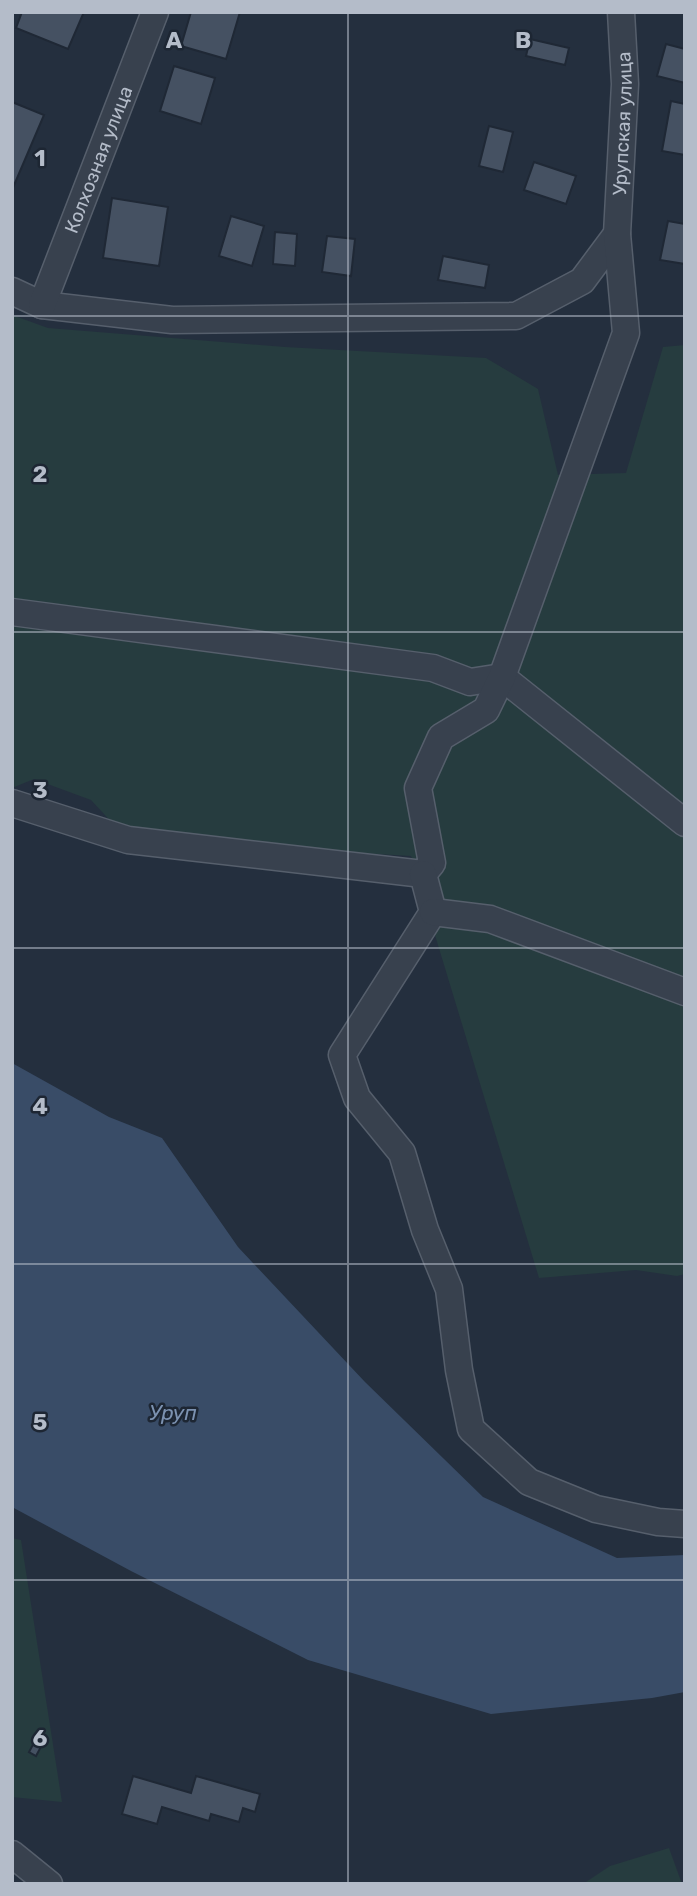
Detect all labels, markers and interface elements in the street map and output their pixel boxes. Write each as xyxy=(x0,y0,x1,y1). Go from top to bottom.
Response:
text: A xyxy=(166,26,183,54)
text: B xyxy=(515,26,531,54)
street label: Урупская улица xyxy=(608,51,637,196)
street label: Колхозная улица xyxy=(59,83,137,236)
text: 1 xyxy=(34,144,46,172)
text: 2 xyxy=(33,460,47,488)
text: 3 xyxy=(32,776,48,804)
text: 4 xyxy=(32,1092,48,1120)
water label: Уруп xyxy=(149,1400,197,1425)
text: 5 xyxy=(33,1408,48,1436)
text: 6 xyxy=(33,1724,48,1752)

